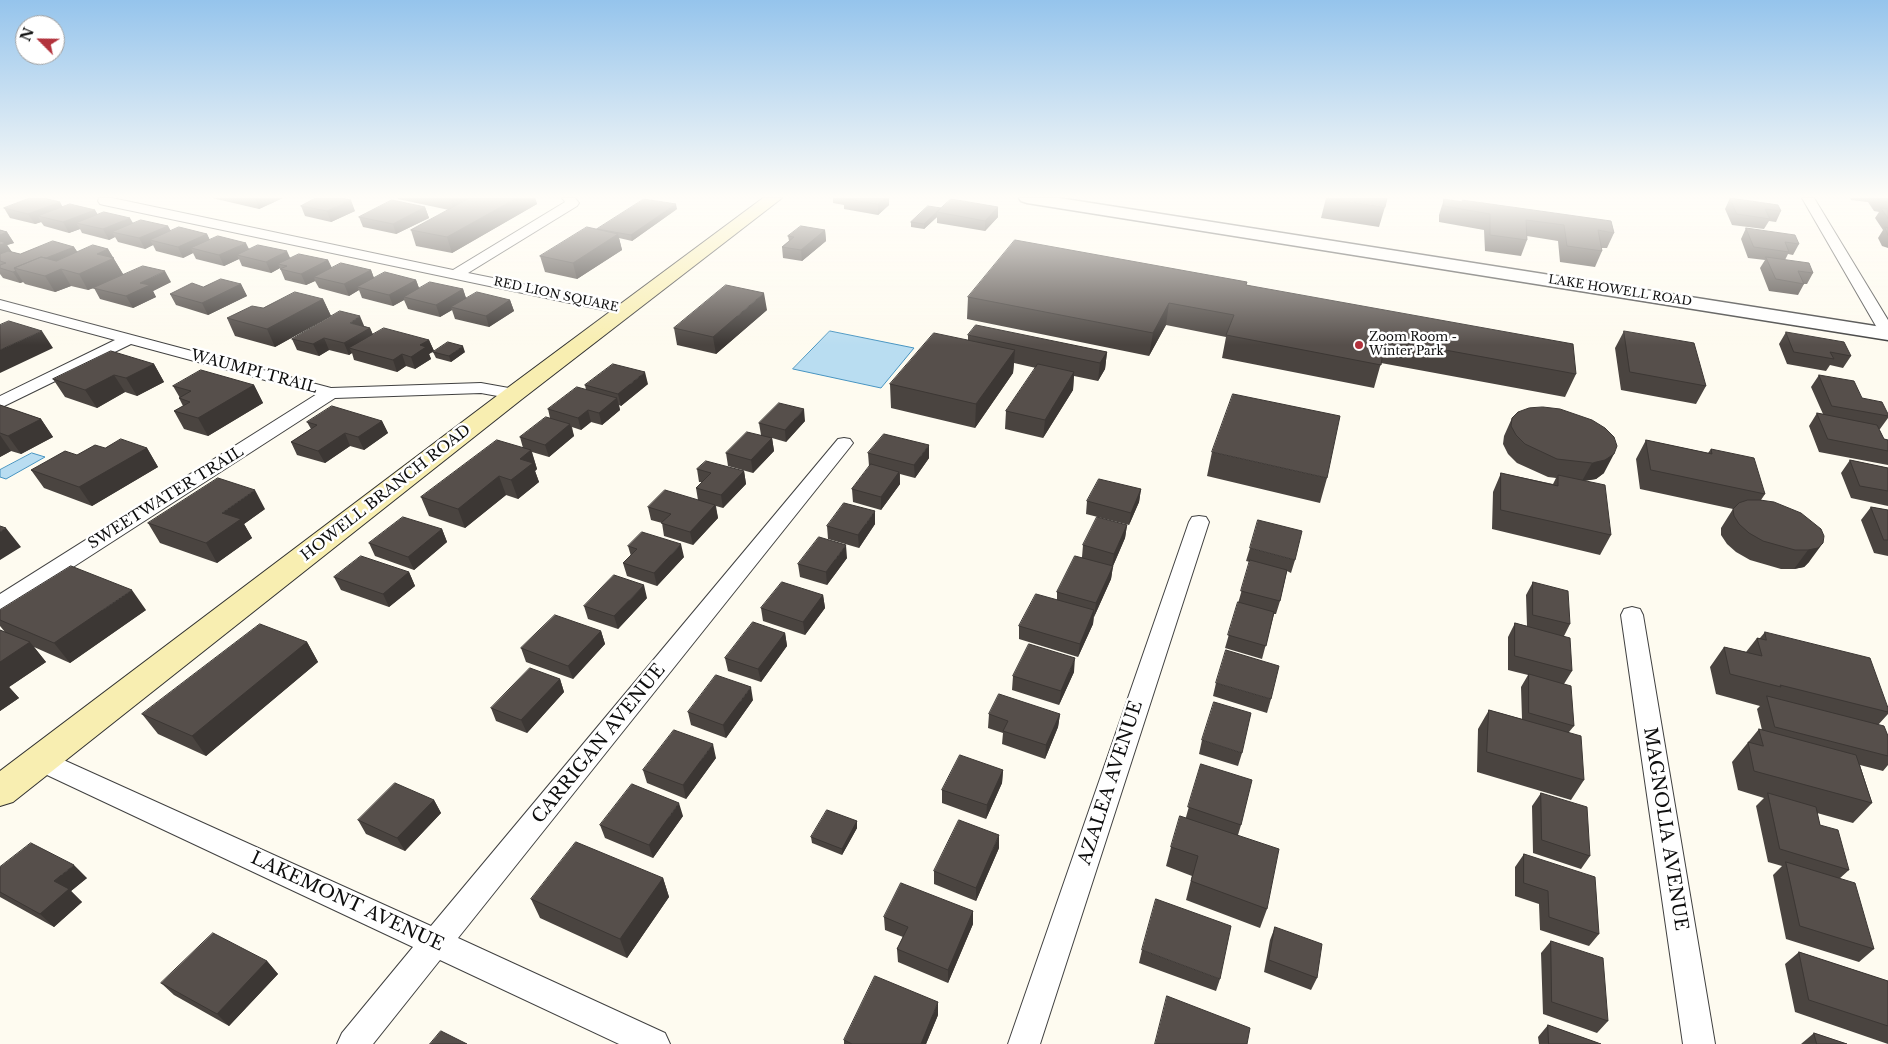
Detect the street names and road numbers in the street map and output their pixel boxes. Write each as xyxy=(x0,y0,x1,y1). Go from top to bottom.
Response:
street label: LAKE HOWELL ROAD xyxy=(1547,273,1693,309)
street label: RED LION SQUARE xyxy=(492,275,620,315)
street label: WAUMPI TRAIL xyxy=(189,346,319,398)
street label: HOWELL BRANCH ROAD xyxy=(297,421,475,565)
street label: SWEETWATER TRAIL xyxy=(85,443,247,553)
street label: CARRIGAN AVENUE xyxy=(528,660,670,828)
street label: AZALEA AVENUE xyxy=(1074,698,1148,868)
street label: MAGNOLIA AVENUE xyxy=(1638,726,1692,932)
street label: LAKEMONT AVENUE xyxy=(247,848,447,956)

